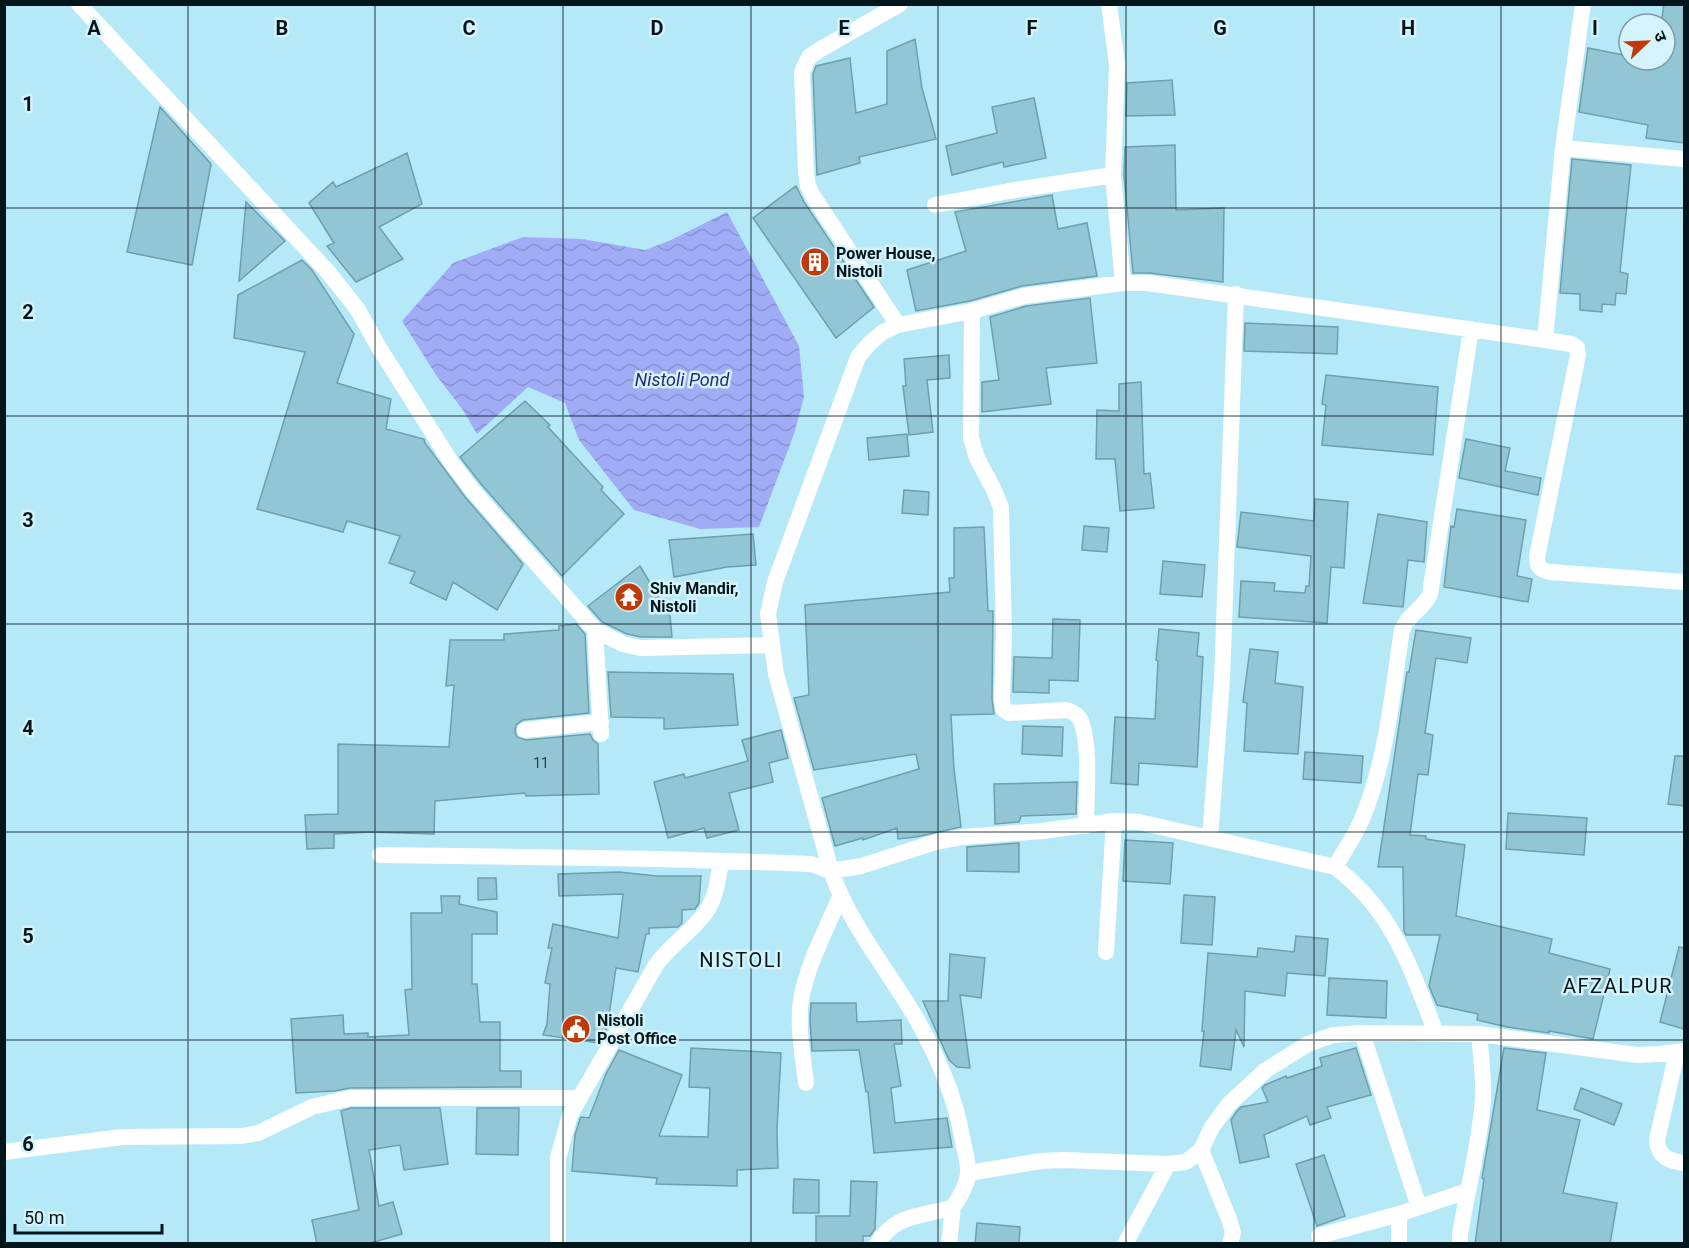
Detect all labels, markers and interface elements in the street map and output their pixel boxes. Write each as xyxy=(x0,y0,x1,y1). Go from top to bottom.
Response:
north arrow xyxy=(1617,12,1677,72)
text: A xyxy=(87,16,101,40)
text: B xyxy=(276,16,288,40)
text: C xyxy=(462,16,476,40)
text: D xyxy=(651,16,664,40)
text: E xyxy=(838,16,850,40)
text: F xyxy=(1027,16,1038,40)
text: G xyxy=(1213,16,1227,40)
text: H xyxy=(1401,16,1415,40)
text: I xyxy=(1592,16,1598,40)
text: उ xyxy=(1650,28,1671,45)
text: 1 xyxy=(22,92,34,116)
place label: Power House, Nistoli xyxy=(836,244,936,281)
building icon: Power House, Nistoli xyxy=(799,246,831,278)
text: 2 xyxy=(22,300,34,324)
water label: Nistoli Pond xyxy=(635,369,730,390)
text: 3 xyxy=(22,508,34,532)
place label: Shiv Mandir, Nistoli xyxy=(650,579,739,616)
temple icon: Shiv Mandir, Nistoli xyxy=(613,581,645,613)
text: 4 xyxy=(22,716,34,740)
house number: 11 xyxy=(533,755,549,771)
text: 5 xyxy=(22,924,34,948)
district label: NISTOLI xyxy=(699,948,783,972)
district label: AFZALPUR xyxy=(1563,974,1673,998)
place label: Nistoli Post Office xyxy=(597,1011,677,1048)
public building icon: Nistoli Post Office xyxy=(560,1013,592,1045)
text: 6 xyxy=(22,1132,34,1156)
scale bar xyxy=(15,1197,162,1235)
text: 50 m xyxy=(24,1207,64,1228)

